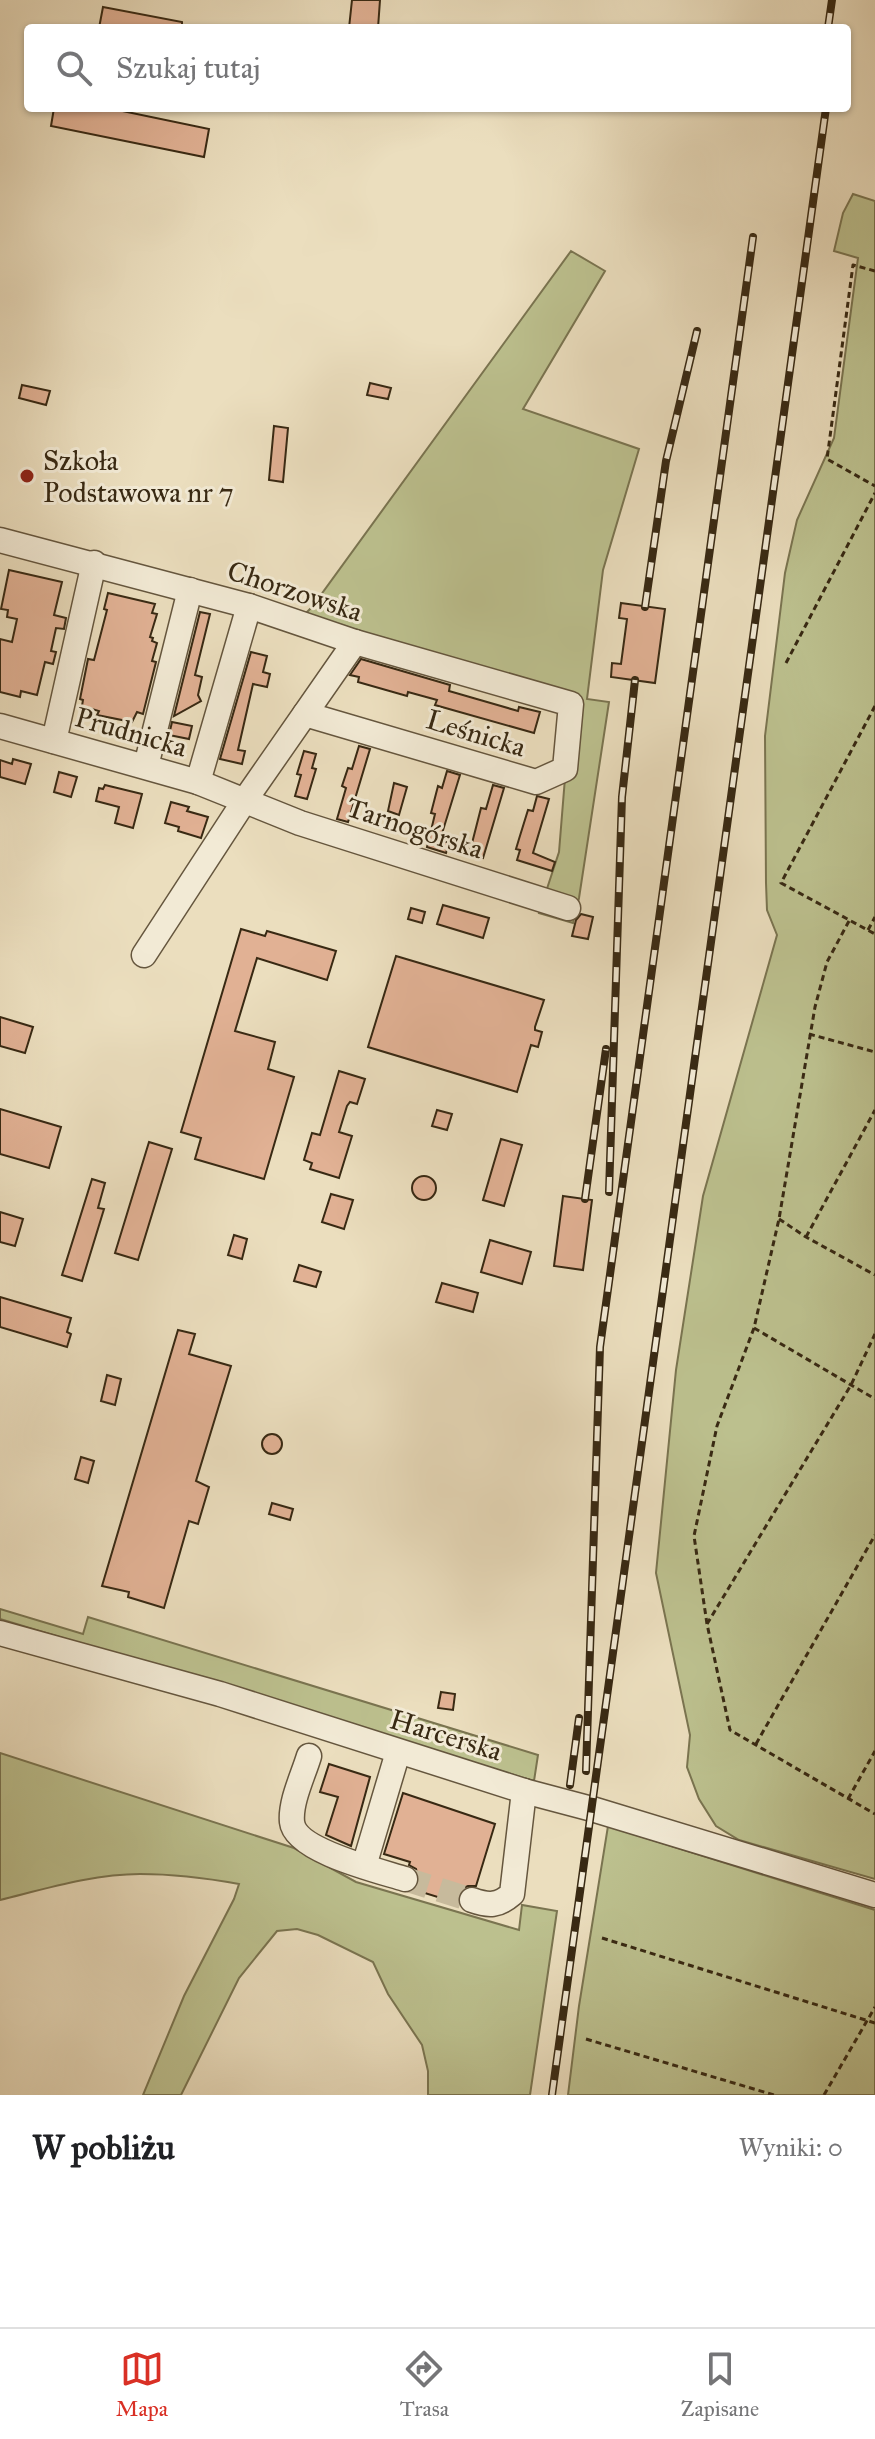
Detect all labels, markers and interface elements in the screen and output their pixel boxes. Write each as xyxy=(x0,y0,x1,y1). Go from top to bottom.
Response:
search box xyxy=(24,24,851,112)
icon: search xyxy=(52,46,96,90)
text: Szukaj tutaj xyxy=(116,50,261,86)
place label: Szkoła Podstawowa nr 7 xyxy=(43,443,234,510)
marker: Szkoła Podstawowa nr 7 xyxy=(18,467,36,485)
street label: Chorzowska xyxy=(223,553,367,629)
street label: Prudnicka xyxy=(71,699,191,765)
street label: Leśnicka xyxy=(422,701,530,765)
street label: Tarnogórska xyxy=(342,789,488,867)
street label: Harcerska xyxy=(386,1701,506,1769)
text: W pobliżu xyxy=(32,2127,175,2168)
text: Wyniki: 0 xyxy=(739,2131,843,2163)
tab: Mapa xyxy=(116,2347,168,2422)
tab: Trasa xyxy=(400,2347,449,2422)
tab: Zapisane xyxy=(681,2347,759,2422)

